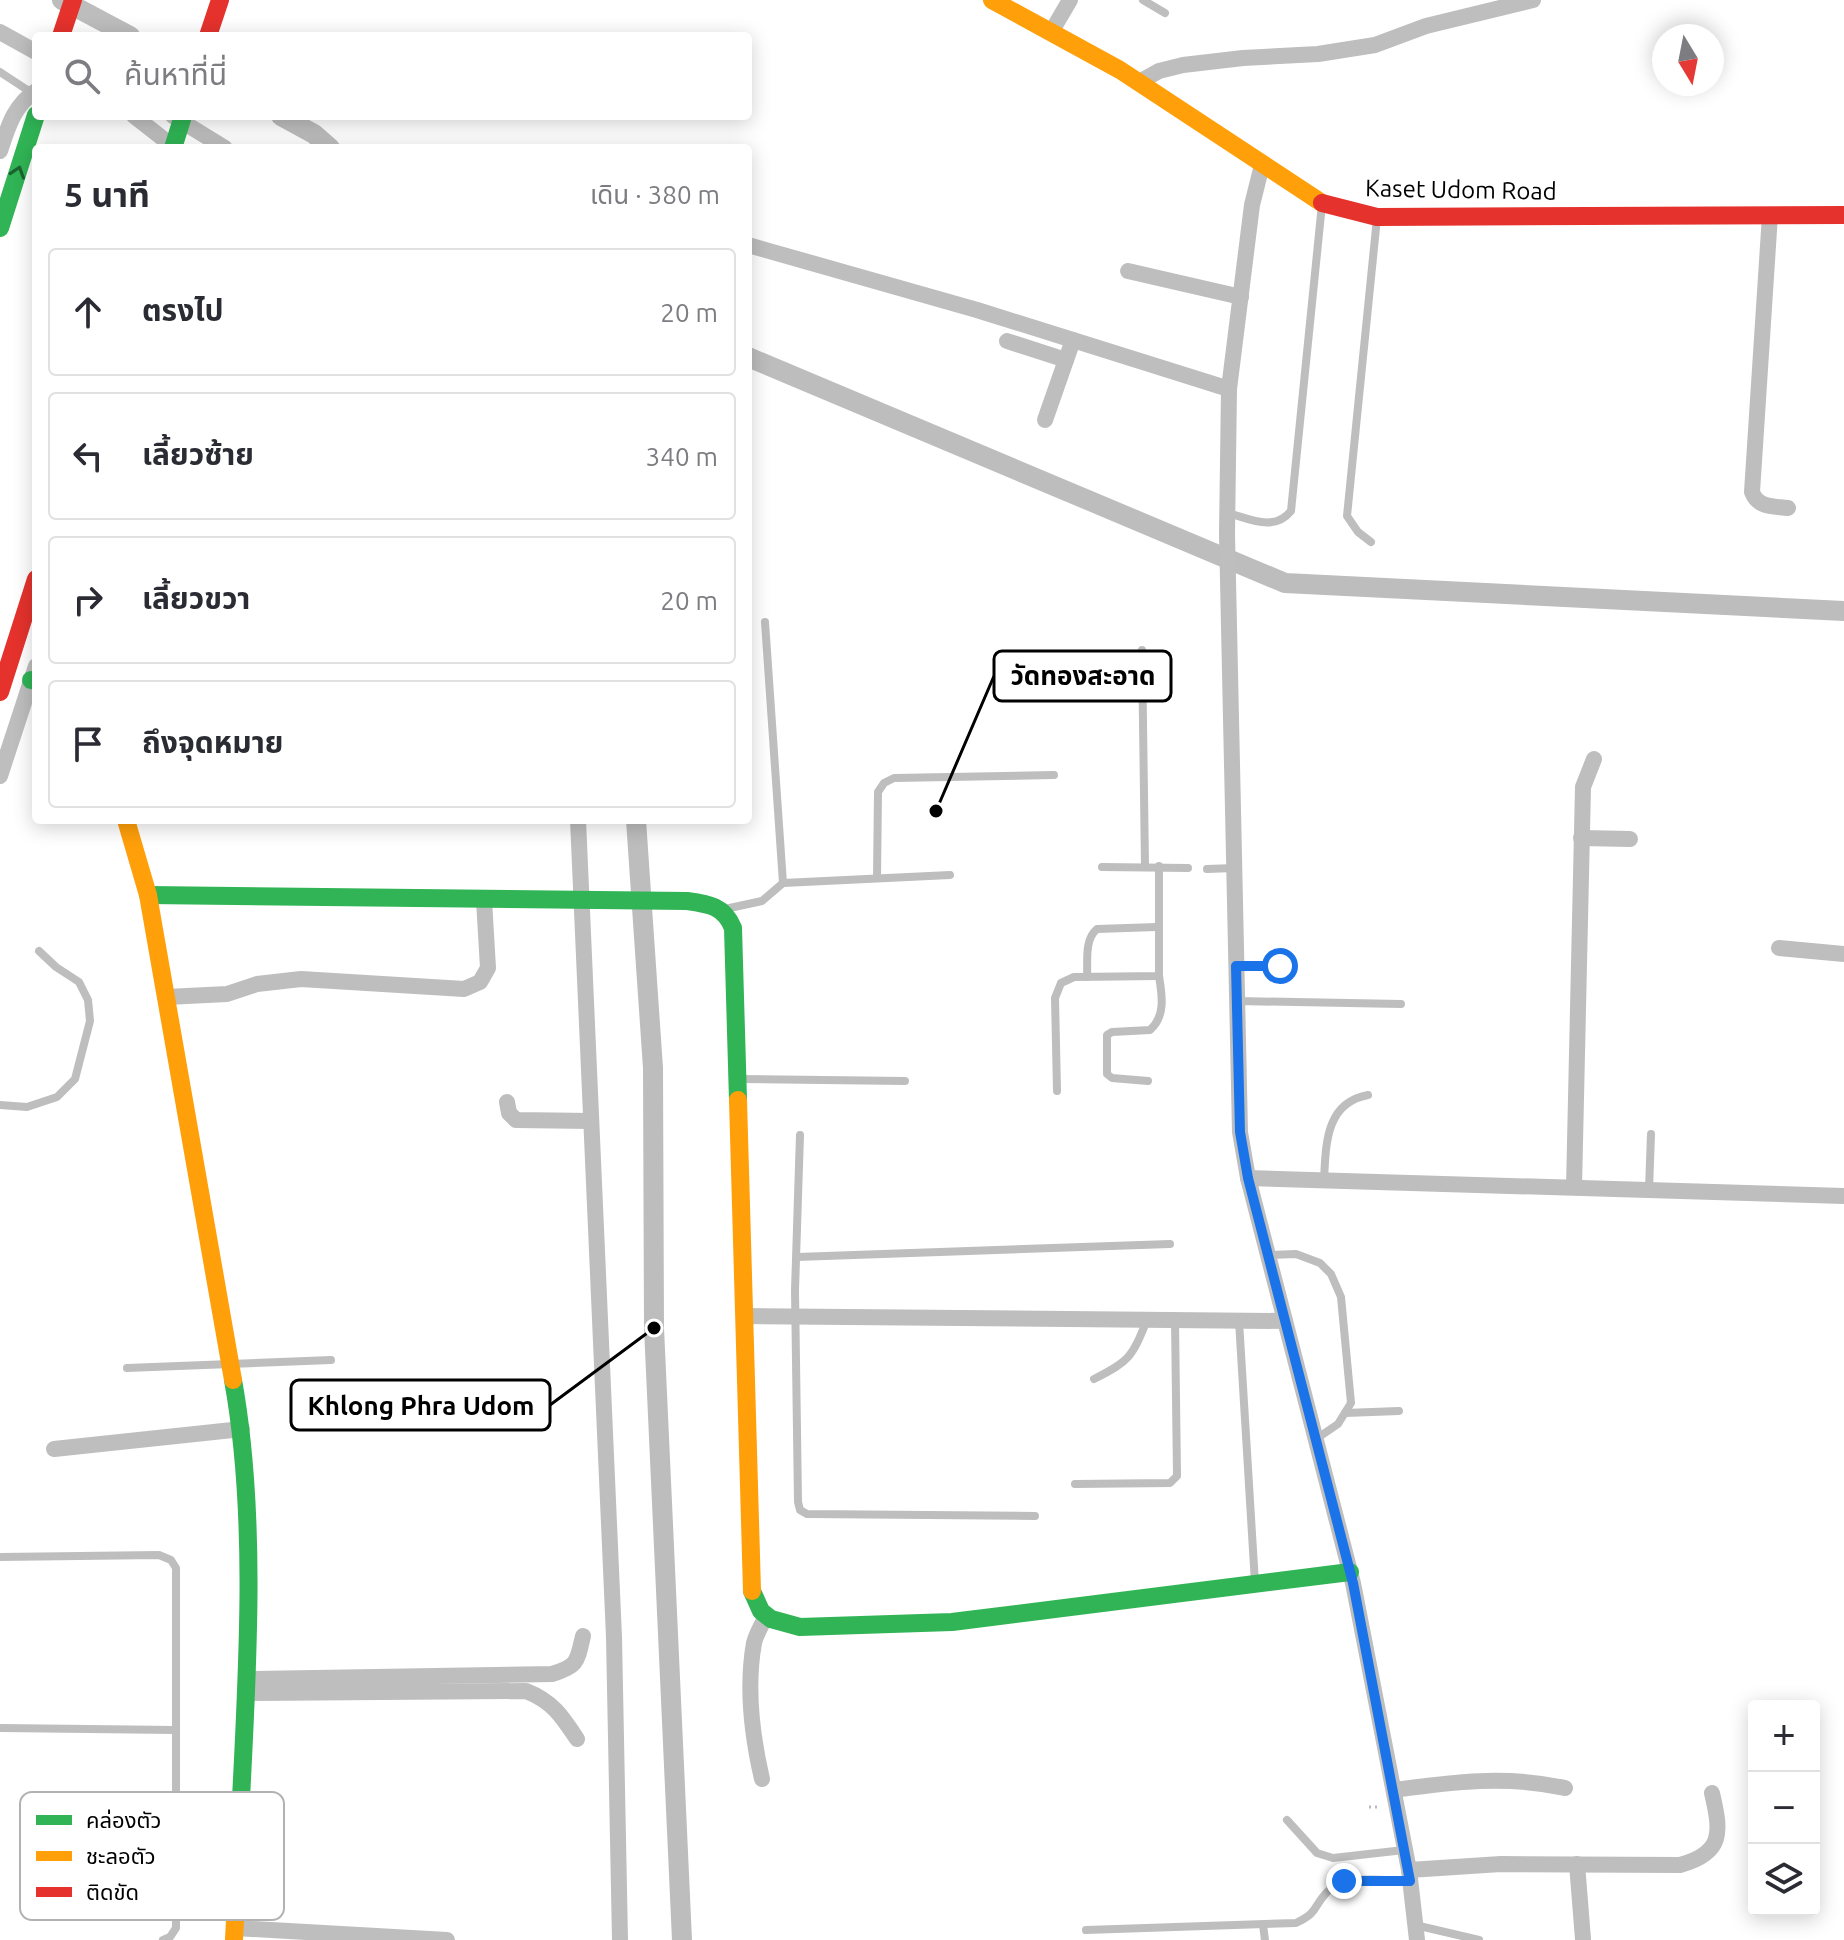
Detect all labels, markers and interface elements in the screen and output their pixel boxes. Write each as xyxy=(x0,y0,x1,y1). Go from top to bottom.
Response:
north arrow xyxy=(1652,24,1724,96)
search box xyxy=(32,32,752,120)
icon: search xyxy=(60,54,104,98)
text: ค้นหาที่นี่ xyxy=(124,57,227,91)
one-way arrow xyxy=(9,165,25,179)
street label: Kaset Udom Road xyxy=(1365,174,1557,205)
text: 5 นาที xyxy=(64,175,150,213)
text: เดิน · 380 m xyxy=(590,180,720,209)
icon: ahead xyxy=(66,290,110,334)
text: ตรงไป xyxy=(142,293,224,327)
text: 20 m xyxy=(660,298,718,327)
icon: left xyxy=(66,434,110,478)
text: เลี้ยวซ้าย xyxy=(142,437,254,471)
text: 340 m xyxy=(646,442,718,471)
icon: right xyxy=(66,578,110,622)
text: เลี้ยวขวา xyxy=(142,581,250,615)
text: 20 m xyxy=(660,586,718,615)
callout: วัดทองสะอาด xyxy=(994,651,1171,701)
text: วัดทองสะอาด xyxy=(1010,661,1156,690)
icon: arrive xyxy=(66,722,110,766)
text: ถึงจุดหมาย xyxy=(142,725,283,759)
route start xyxy=(1262,948,1298,984)
callout: Khlong Phra Udom xyxy=(291,1380,550,1430)
text: Khlong Phra Udom xyxy=(307,1391,535,1420)
map controls xyxy=(1748,1700,1820,1916)
button: + xyxy=(1748,1700,1820,1772)
button: − xyxy=(1748,1772,1820,1844)
legend xyxy=(20,1792,284,1920)
text: คล่องตัว xyxy=(86,1807,161,1832)
text: ชะลอตัว xyxy=(86,1843,156,1868)
button: layers xyxy=(1748,1844,1820,1916)
route end xyxy=(1326,1863,1362,1899)
text: ติดขัด xyxy=(86,1879,139,1904)

